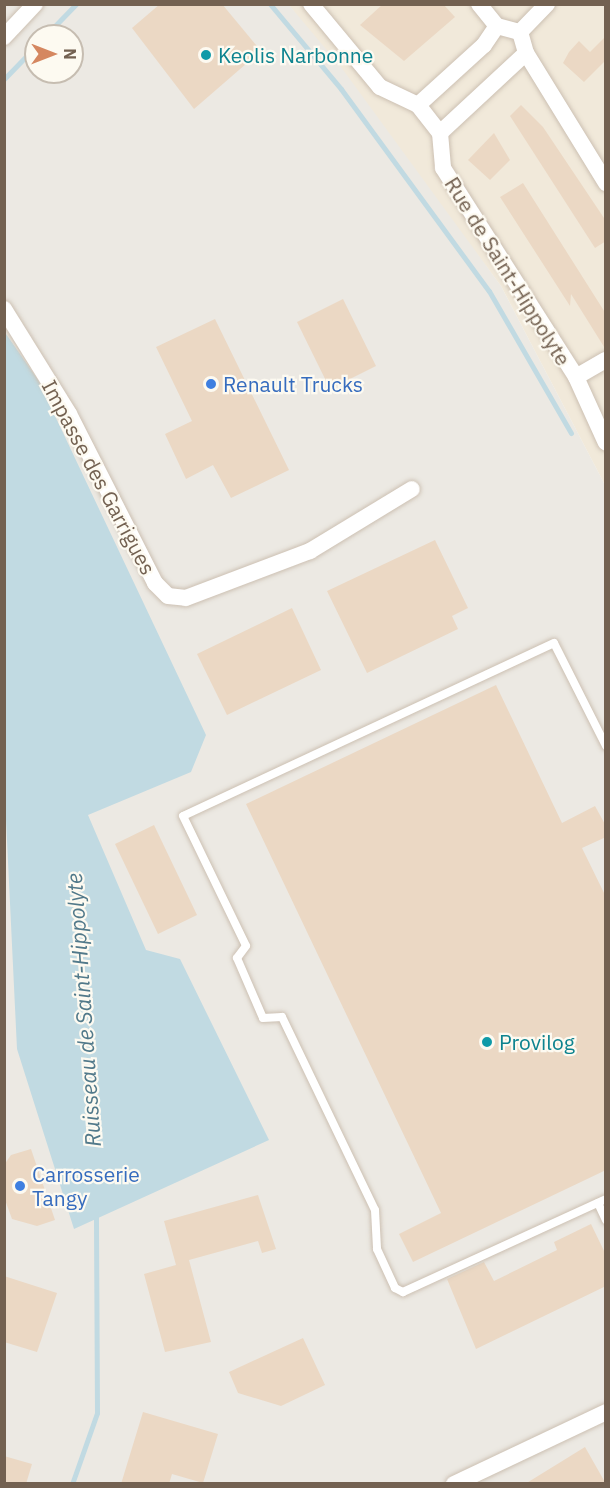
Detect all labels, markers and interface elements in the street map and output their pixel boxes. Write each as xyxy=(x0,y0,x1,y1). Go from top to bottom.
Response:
north arrow xyxy=(24,24,84,84)
place label: Keolis Narbonne xyxy=(218,42,373,68)
text: N xyxy=(60,48,80,60)
marker: Keolis Narbonne xyxy=(199,48,213,62)
street label: Rue de Saint-Hippolyte xyxy=(440,172,576,370)
place label: Renault Trucks xyxy=(223,371,363,397)
street label: Impasse des Garrigues xyxy=(37,375,161,579)
marker: Renault Trucks xyxy=(204,377,218,391)
water label: Ruisseau de Saint-Hippolyte xyxy=(60,872,106,1148)
place label: Provilog xyxy=(499,1029,575,1055)
marker: Provilog xyxy=(480,1035,494,1049)
place label: Carrosserie Tangy xyxy=(32,1161,140,1211)
marker: Carrosserie Tangy xyxy=(13,1179,27,1193)

